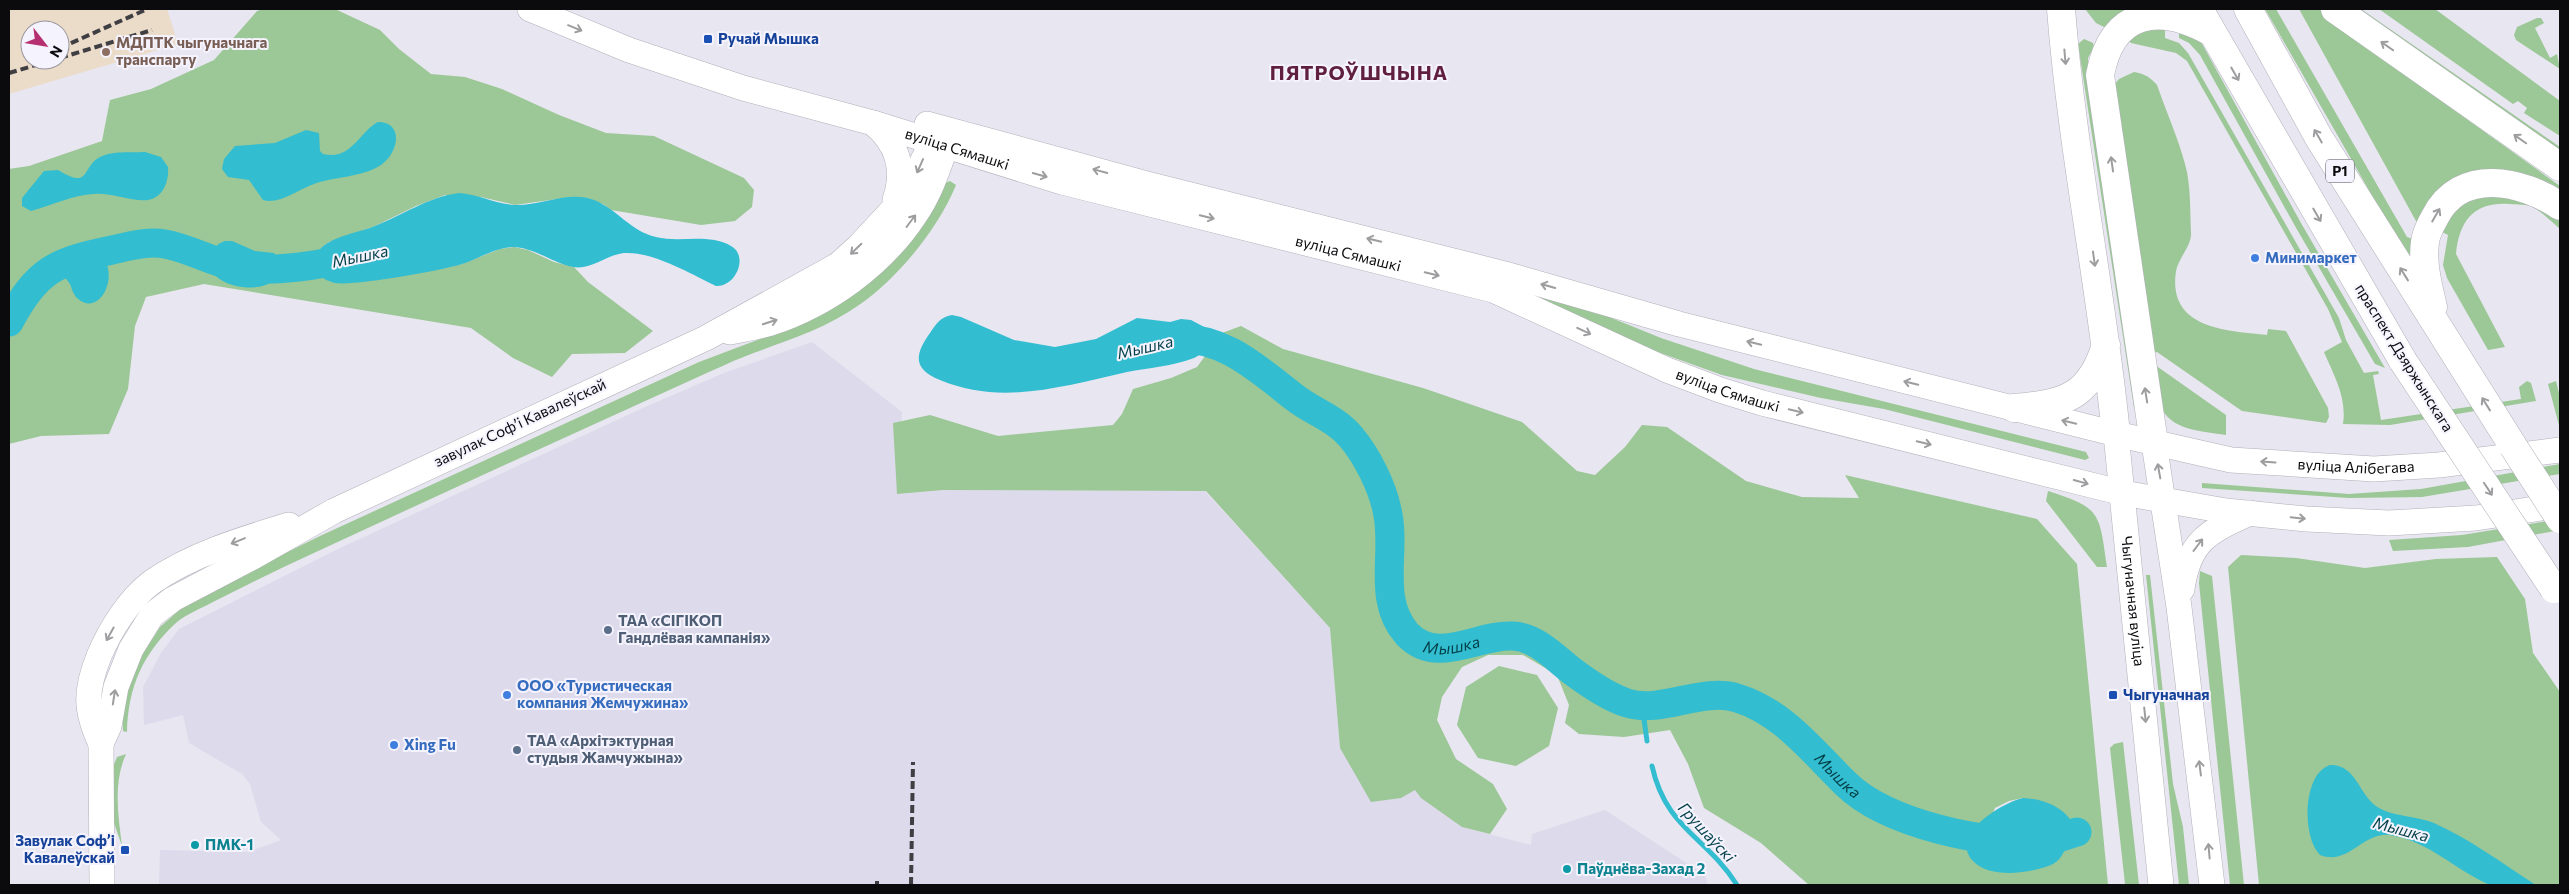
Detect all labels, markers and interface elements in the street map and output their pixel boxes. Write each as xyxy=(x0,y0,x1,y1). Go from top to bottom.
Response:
north arrow xyxy=(20,20,70,70)
one-way arrow xyxy=(567,24,582,33)
place label: Ручай Мышка xyxy=(718,29,819,47)
place label: МДПТК чыгуначнага транспарту xyxy=(116,33,268,68)
marker: Ручай Мышка xyxy=(702,33,714,45)
one-way arrow xyxy=(2380,41,2394,51)
text: N xyxy=(47,43,67,61)
marker: МДПТК чыгуначнага транспарту xyxy=(100,46,112,58)
one-way arrow xyxy=(2060,49,2070,65)
district label: ПЯТРОЎШЧЫНА xyxy=(1270,60,1448,84)
one-way arrow xyxy=(2231,67,2241,81)
street label: вуліца Сямашкі xyxy=(903,124,1012,173)
one-way arrow xyxy=(2313,129,2323,143)
one-way arrow xyxy=(2513,134,2527,144)
one-way arrow xyxy=(2107,156,2117,172)
one-way arrow xyxy=(914,158,924,173)
road number: Р1 xyxy=(2326,160,2354,182)
one-way arrow xyxy=(1092,166,1108,175)
one-way arrow xyxy=(1031,171,1047,181)
one-way arrow xyxy=(2313,207,2323,221)
one-way arrow xyxy=(2432,209,2442,223)
one-way arrow xyxy=(1198,213,1214,222)
one-way arrow xyxy=(905,215,916,228)
street label: вуліца Сямашкі xyxy=(1294,231,1403,275)
one-way arrow xyxy=(1367,235,1383,245)
water label: Мышка xyxy=(330,240,390,271)
one-way arrow xyxy=(850,243,863,255)
place label: Минимаркет xyxy=(2265,248,2357,266)
one-way arrow xyxy=(2089,251,2099,267)
marker: Минимаркет xyxy=(2249,252,2261,264)
one-way arrow xyxy=(2399,267,2409,281)
one-way arrow xyxy=(1424,270,1440,279)
street label: праспект Дзяржынскага xyxy=(2352,280,2458,435)
one-way arrow xyxy=(1541,281,1557,291)
one-way arrow xyxy=(762,317,778,327)
one-way arrow xyxy=(1576,327,1591,337)
water label: Мышка xyxy=(1115,331,1175,362)
one-way arrow xyxy=(1746,338,1762,347)
street label: вуліца Сямашкі xyxy=(1674,364,1782,415)
street label: завулак Софʼі Кавалеўскай xyxy=(431,374,609,470)
one-way arrow xyxy=(1904,378,1920,387)
one-way arrow xyxy=(2141,387,2151,403)
one-way arrow xyxy=(2481,398,2491,412)
one-way arrow xyxy=(1787,407,1803,416)
one-way arrow xyxy=(2061,417,2077,426)
one-way arrow xyxy=(1915,438,1931,448)
street label: вуліца Алібегава xyxy=(2297,454,2415,477)
one-way arrow xyxy=(2260,458,2276,467)
one-way arrow xyxy=(2153,464,2163,480)
one-way arrow xyxy=(2073,478,2089,487)
one-way arrow xyxy=(2483,481,2493,495)
one-way arrow xyxy=(2290,513,2306,523)
street label: Чыгуначная вуліца xyxy=(2118,535,2149,667)
one-way arrow xyxy=(231,537,246,547)
one-way arrow xyxy=(2192,538,2203,551)
place label: ТАА «СІГІКОП Гандлёвая кампанія» xyxy=(618,611,771,646)
marker: ТАА «СІГІКОП Гандлёвая кампанія» xyxy=(602,624,614,636)
one-way arrow xyxy=(105,627,115,642)
water label: Мышка xyxy=(1422,631,1482,658)
place label: ООО «Туристическая компания Жемчужина» xyxy=(517,676,689,711)
place label: Чыгуначная xyxy=(2123,685,2210,703)
marker: ООО «Туристическая компания Жемчужина» xyxy=(501,689,513,701)
marker: Чыгуначная xyxy=(2107,689,2119,701)
one-way arrow xyxy=(110,690,120,706)
one-way arrow xyxy=(2140,707,2150,723)
place label: ТАА «Архітэктурная студыя Жамчужына» xyxy=(527,731,683,766)
place label: Xing Fu xyxy=(404,735,456,753)
marker: Xing Fu xyxy=(388,739,400,751)
marker: ТАА «Архітэктурная студыя Жамчужына» xyxy=(511,744,523,756)
water label: Мышка xyxy=(1811,748,1865,802)
one-way arrow xyxy=(2194,760,2204,776)
water label: Грушаўскі xyxy=(1675,798,1740,866)
water label: Мышка xyxy=(2371,812,2431,845)
place label: Завулак Софʼі Кавалеўскай xyxy=(15,831,115,866)
place label: ПМК-1 xyxy=(205,835,253,853)
marker: ПМК-1 xyxy=(189,839,201,851)
one-way arrow xyxy=(2204,843,2214,859)
marker: Завулак Софʼі Кавалеўскай xyxy=(119,844,131,856)
place label: Паўднёва-Захад 2 xyxy=(1577,859,1705,877)
marker: Паўднёва-Захад 2 xyxy=(1561,863,1573,875)

